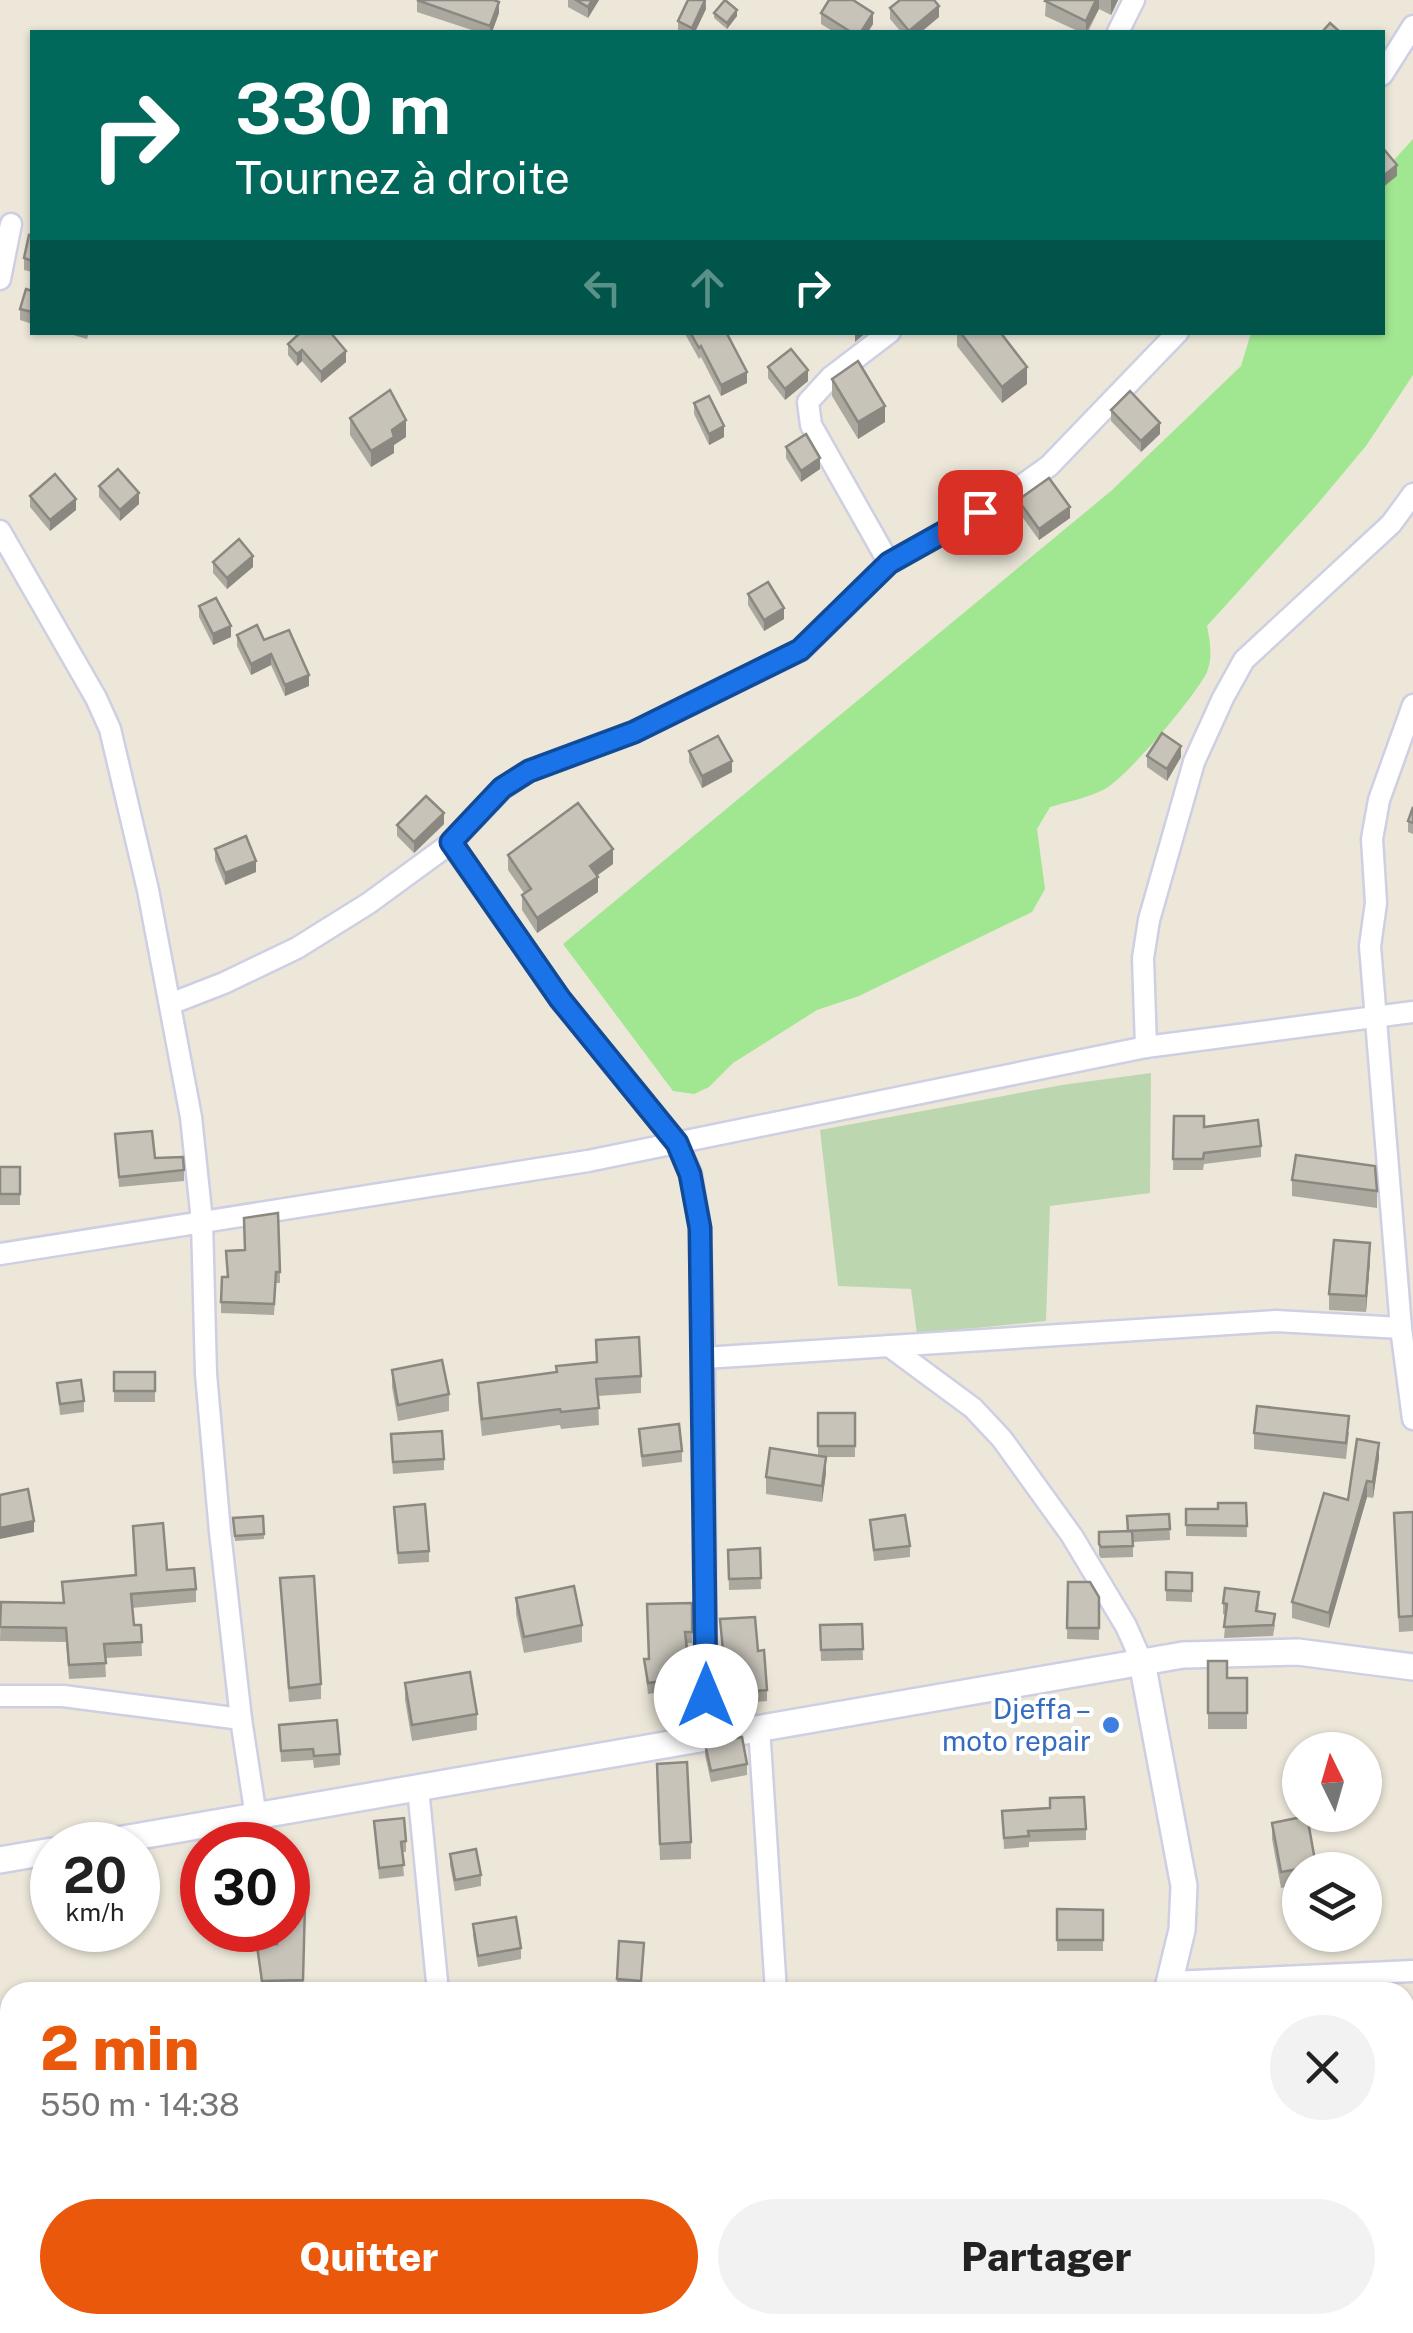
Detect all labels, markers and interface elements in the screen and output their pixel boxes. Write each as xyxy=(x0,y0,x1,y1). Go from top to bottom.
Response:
text: 330 m xyxy=(235,67,451,150)
icon: right xyxy=(70,70,200,200)
text: Tournez à droite xyxy=(235,151,570,204)
icon: left xyxy=(575,260,630,315)
icon: ahead xyxy=(680,260,735,315)
icon: right xyxy=(785,260,840,315)
pin xyxy=(938,470,1023,555)
icon: arrive xyxy=(953,485,1008,540)
position arrow xyxy=(654,1644,758,1748)
place label: Djeffa – moto repair xyxy=(942,1692,1091,1757)
marker: Djeffa – moto repair xyxy=(1100,1714,1122,1736)
north arrow xyxy=(1282,1732,1382,1832)
map controls xyxy=(1282,1732,1382,1952)
speed limit sign: 30 xyxy=(180,1822,310,1952)
text: 20 xyxy=(63,1845,127,1904)
button: layers xyxy=(1282,1852,1382,1952)
text: km/h xyxy=(66,1897,124,1927)
text: 2 min xyxy=(40,2013,199,2084)
button: close xyxy=(1270,2015,1375,2120)
text: 550 m · 14:38 xyxy=(40,2086,240,2123)
button: Quitter xyxy=(40,2199,698,2314)
button: Partager xyxy=(718,2199,1375,2314)

